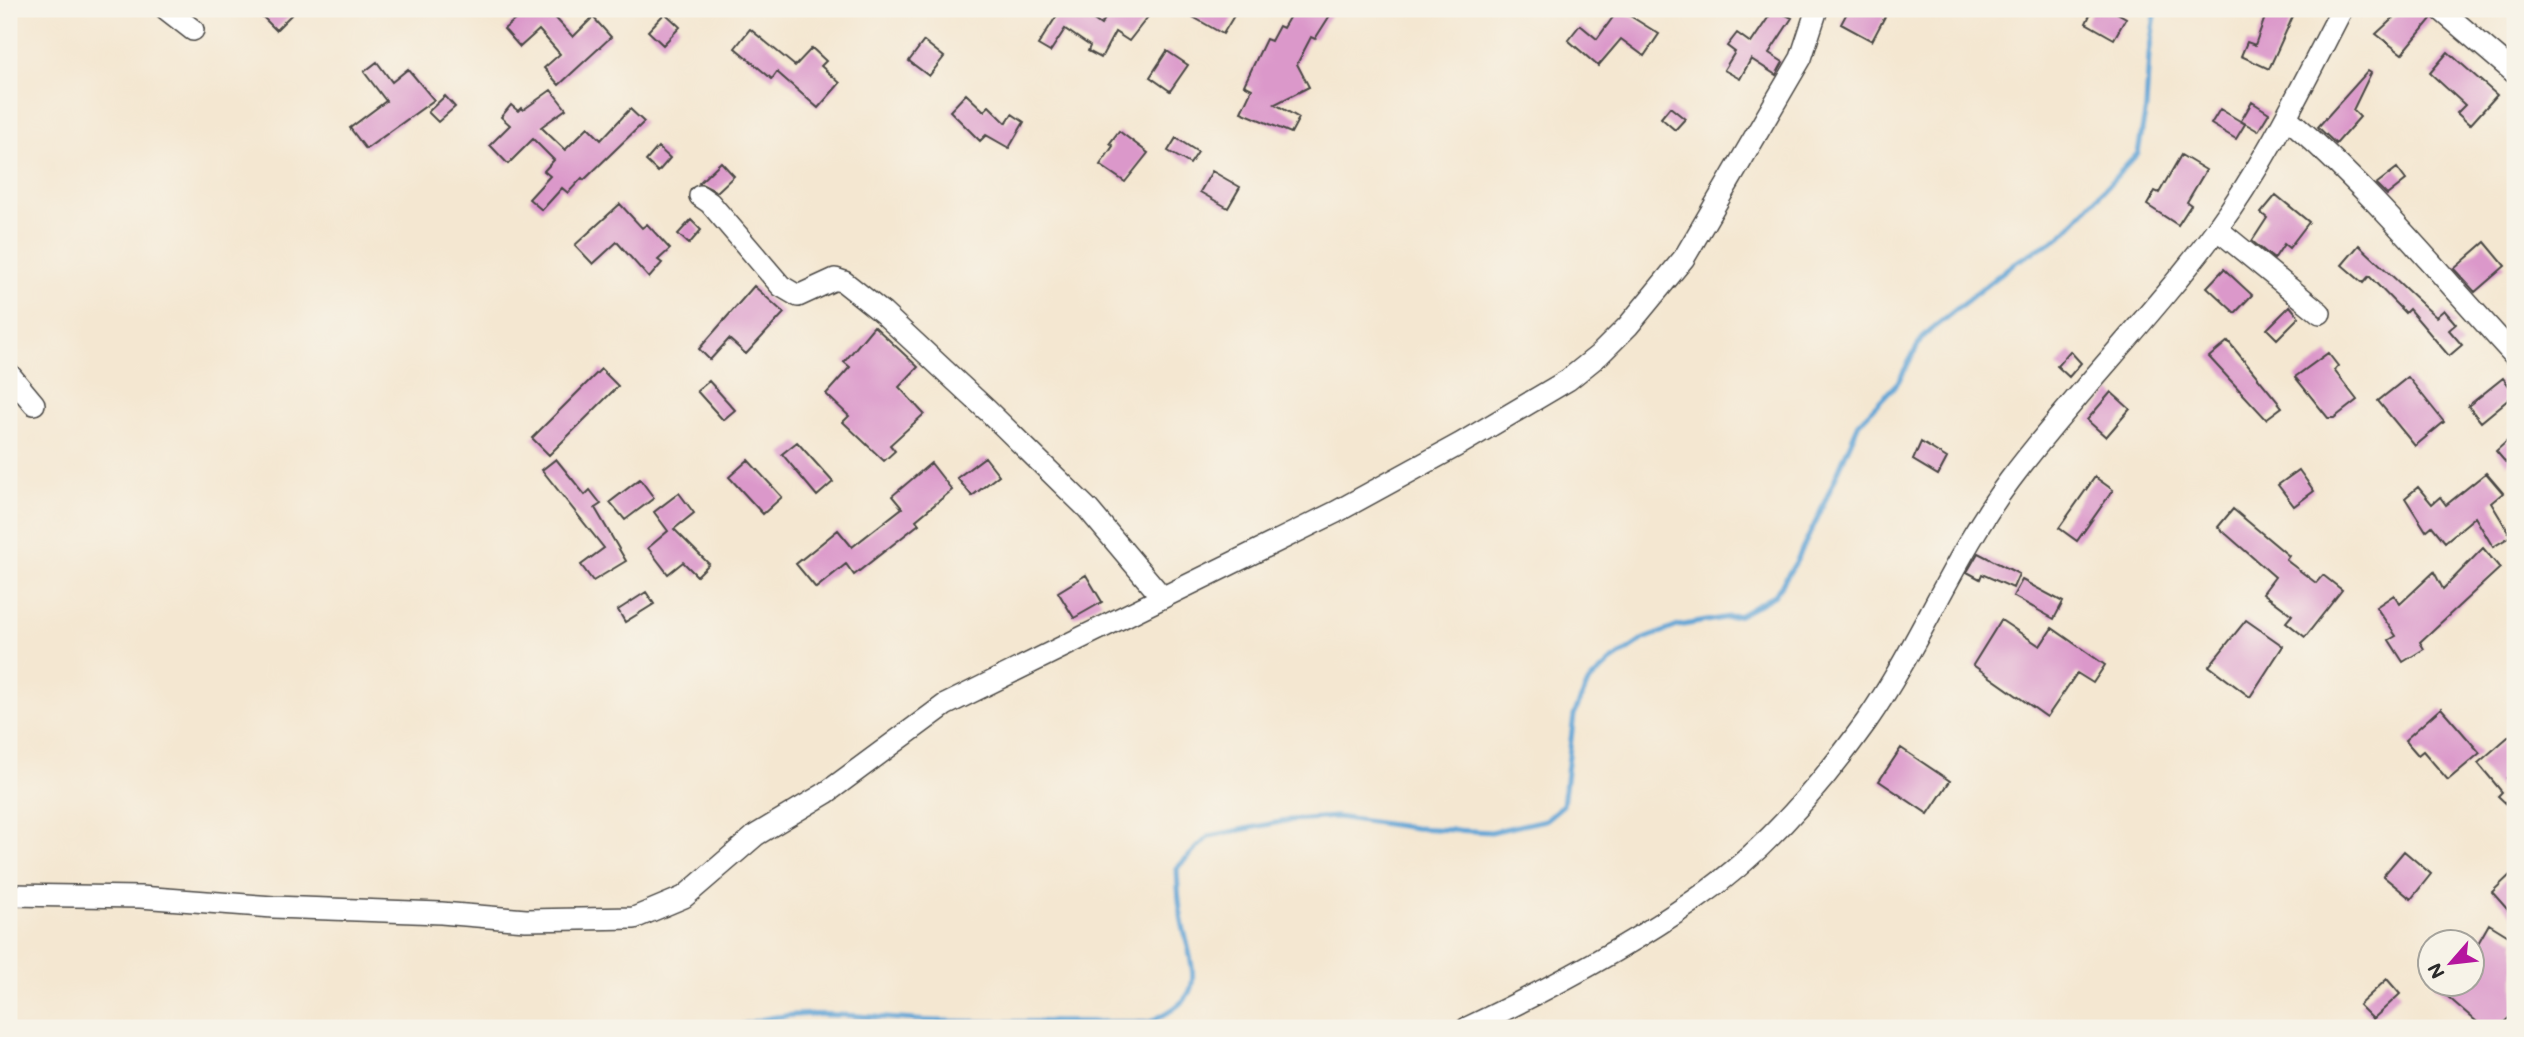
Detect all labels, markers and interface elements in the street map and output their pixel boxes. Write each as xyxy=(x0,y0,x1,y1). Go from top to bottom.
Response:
north arrow xyxy=(2416,928,2486,998)
text: N xyxy=(2421,959,2450,983)

